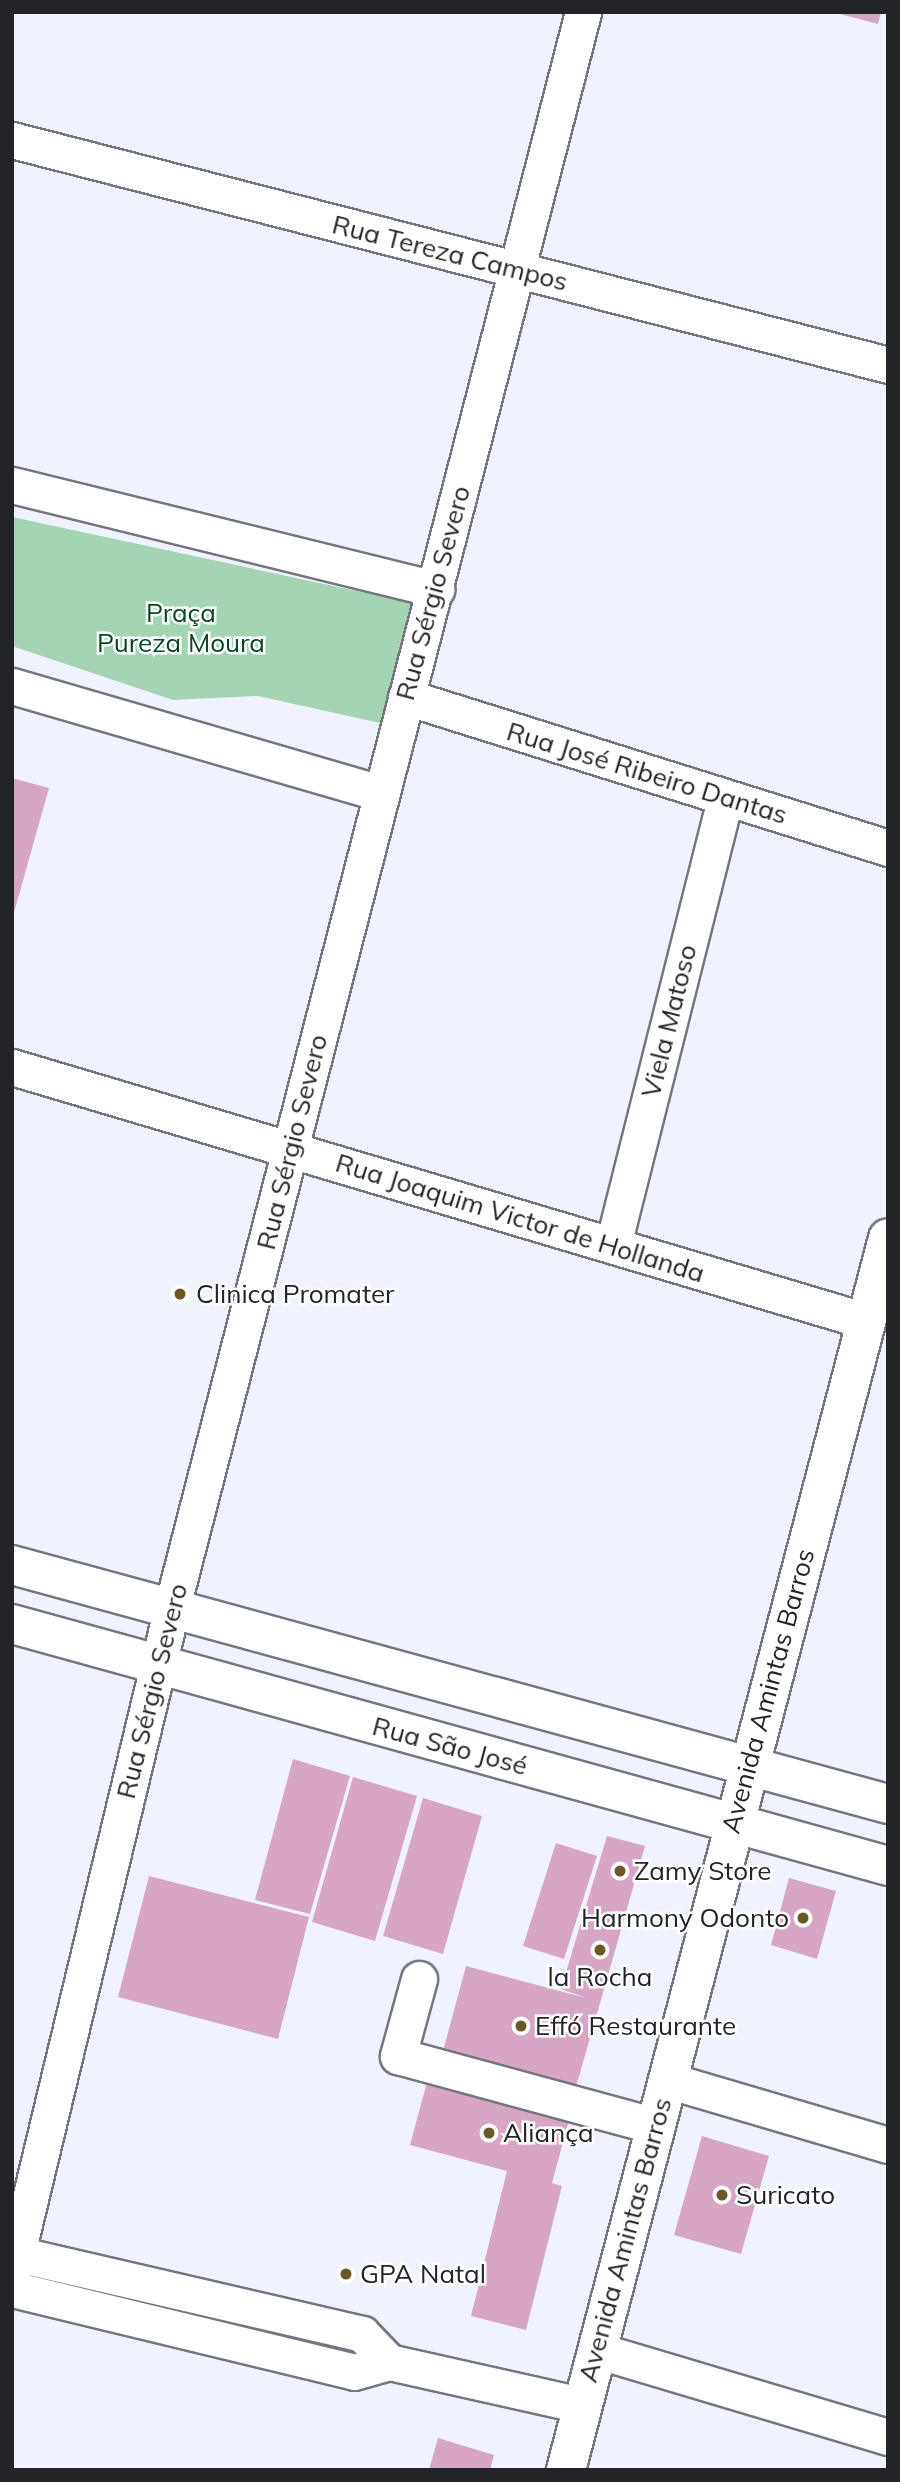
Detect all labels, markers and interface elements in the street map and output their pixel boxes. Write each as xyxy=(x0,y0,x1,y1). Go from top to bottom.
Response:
street label: Rua Tereza Campos xyxy=(329,209,571,297)
street label: Rua Sérgio Severo xyxy=(389,482,477,704)
park label: Praça Pureza Moura xyxy=(97,597,265,658)
street label: Rua José Ribeiro Dantas xyxy=(503,715,791,831)
street label: Viela Matoso xyxy=(635,941,703,1101)
street label: Rua Sérgio Severo xyxy=(250,1031,334,1253)
street label: Rua Joaquim Victor de Hollanda xyxy=(332,1147,708,1289)
place label: Clinica Promater xyxy=(196,1278,394,1310)
marker: Clinica Promater xyxy=(170,1284,190,1304)
street label: Avenida Amintas Barros xyxy=(715,1545,821,1837)
street label: Rua Sérgio Severo xyxy=(110,1580,194,1802)
street label: Rua São José xyxy=(369,1710,531,1782)
place label: Zamy Store xyxy=(634,1855,772,1887)
marker: Zamy Store xyxy=(612,1863,628,1879)
place label: Harmony Odonto xyxy=(581,1902,789,1934)
marker: Harmony Odonto xyxy=(795,1910,811,1926)
marker: la Rocha xyxy=(592,1942,608,1958)
place label: la Rocha xyxy=(548,1961,652,1993)
place label: Effó Restaurante xyxy=(535,2010,736,2042)
marker: Effó Restaurante xyxy=(513,2018,529,2034)
street label: Avenida Amintas Barros xyxy=(572,2094,678,2386)
place label: Aliança xyxy=(503,2117,594,2149)
marker: Aliança xyxy=(481,2125,497,2141)
place label: Suricato xyxy=(736,2179,835,2211)
marker: Suricato xyxy=(714,2187,730,2203)
place label: GPA Natal xyxy=(360,2258,486,2290)
marker: GPA Natal xyxy=(338,2266,354,2282)

